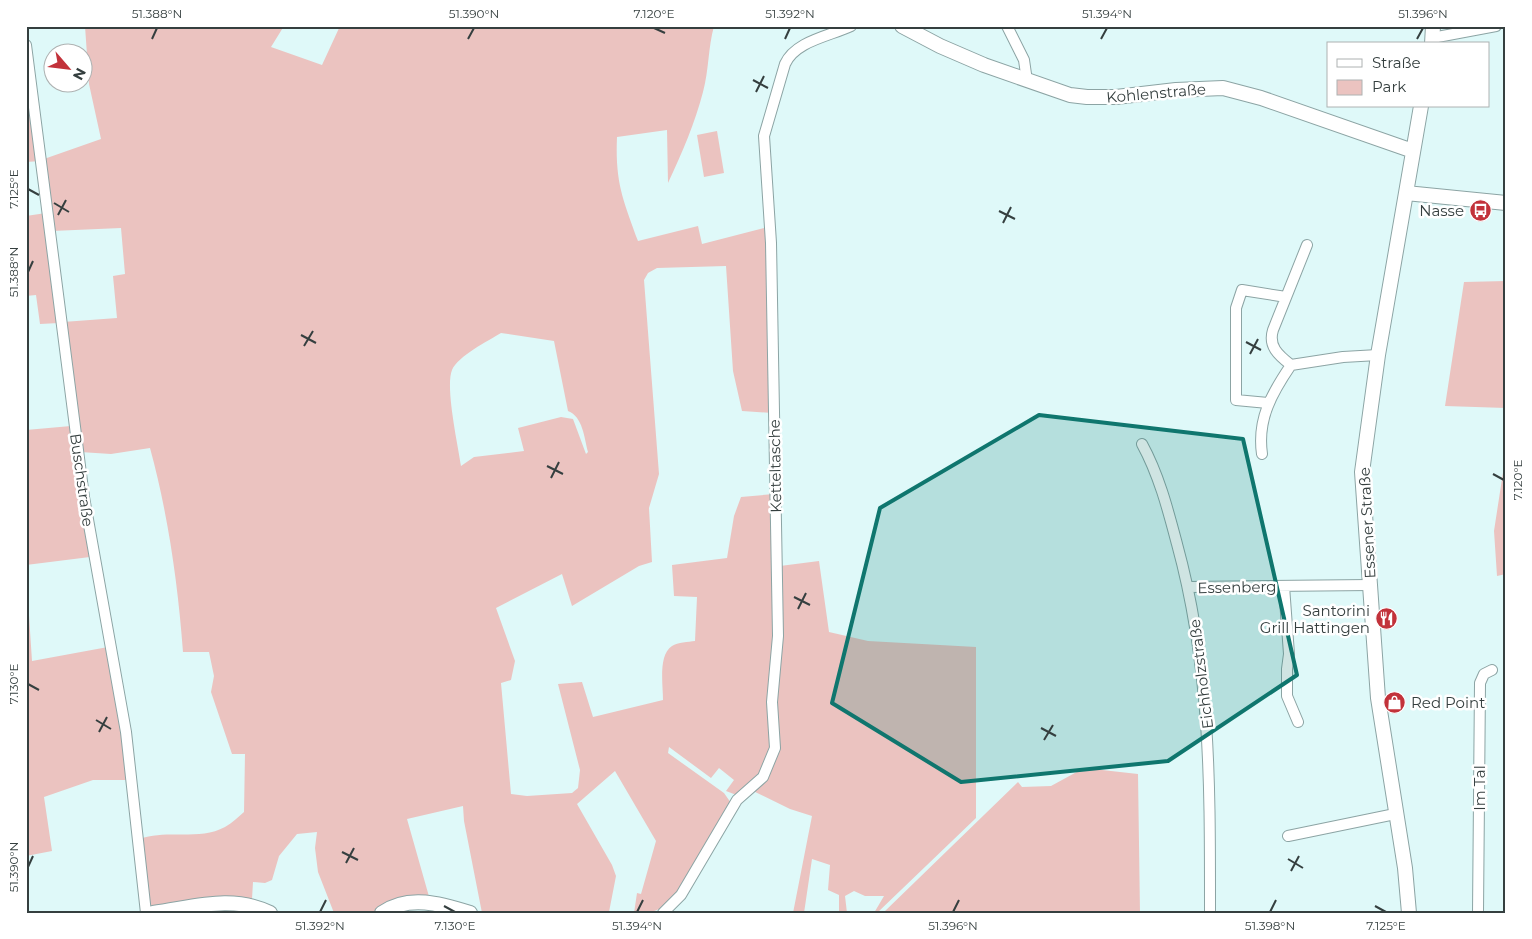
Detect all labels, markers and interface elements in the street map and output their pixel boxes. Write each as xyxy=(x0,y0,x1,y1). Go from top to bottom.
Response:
text: 51.388°N xyxy=(132,6,182,21)
text: 51.390°N xyxy=(449,6,499,21)
text: 7.120°E xyxy=(634,6,674,21)
text: 51.392°N xyxy=(765,6,815,21)
text: 51.394°N xyxy=(1082,6,1132,21)
text: 51.396°N xyxy=(1398,6,1448,21)
north arrow xyxy=(42,42,92,92)
legend xyxy=(1327,42,1490,108)
text: Straße xyxy=(1372,53,1421,72)
text: N xyxy=(69,65,90,83)
text: Park xyxy=(1372,77,1406,96)
street label: Kohlenstraße xyxy=(1105,79,1207,107)
text: 7.125°E xyxy=(6,169,21,209)
bus stop icon: Nasse xyxy=(1468,198,1492,222)
place label: Nasse xyxy=(1419,201,1464,220)
text: 51.388°N xyxy=(6,247,21,297)
street label: Ketteltasche xyxy=(765,419,785,513)
street label: Buschstraße xyxy=(66,432,98,528)
text: 7.120°E xyxy=(1510,460,1525,500)
street label: Essener Straße xyxy=(1355,467,1379,579)
street label: Essenberg xyxy=(1197,577,1277,597)
place label: Santorini Grill Hattingen xyxy=(1260,601,1370,637)
restaurant icon: Santorini Grill Hattingen xyxy=(1374,607,1398,631)
street label: Eichholzstraße xyxy=(1185,618,1217,730)
text: 7.130°E xyxy=(6,664,21,704)
shop icon: Red Point xyxy=(1383,690,1407,714)
place label: Red Point xyxy=(1411,693,1485,712)
street label: Im Tal xyxy=(1470,765,1489,811)
text: 51.390°N xyxy=(6,842,21,892)
text: 51.392°N xyxy=(295,918,345,933)
text: 7.130°E xyxy=(435,918,475,933)
text: 51.394°N xyxy=(612,918,662,933)
text: 51.396°N xyxy=(928,918,978,933)
text: 51.398°N xyxy=(1245,918,1295,933)
text: 7.125°E xyxy=(1366,918,1406,933)

